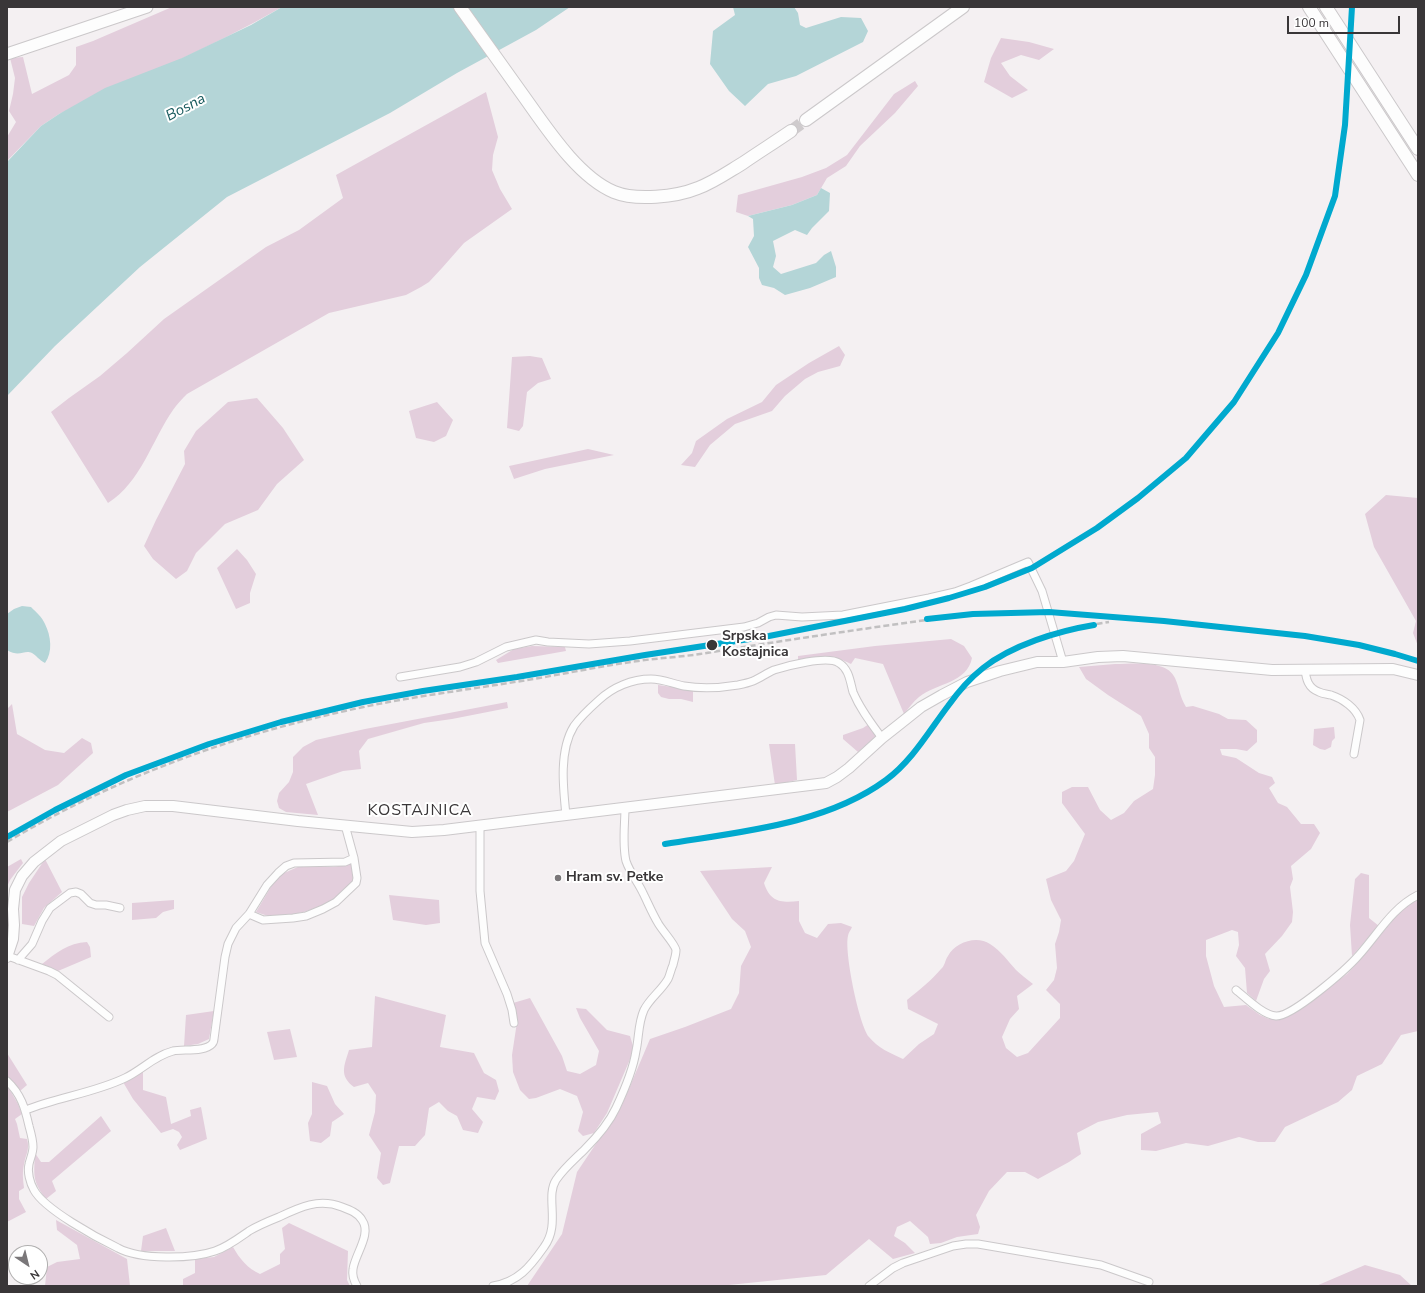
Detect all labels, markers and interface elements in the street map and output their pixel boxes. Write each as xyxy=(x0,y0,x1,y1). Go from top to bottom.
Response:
scale bar xyxy=(1289,8,1402,34)
text: 100 m xyxy=(1294,15,1329,31)
water label: Bosna xyxy=(163,90,209,126)
place label: Srpska Kostajnica xyxy=(722,629,789,662)
marker: Srpska Kostajnica xyxy=(705,638,719,652)
district label: KOSTAJNICA xyxy=(367,801,473,821)
place label: Hram sv. Petke xyxy=(566,870,663,886)
marker: Hram sv. Petke xyxy=(553,873,563,883)
north arrow xyxy=(8,1245,48,1285)
text: N xyxy=(27,1266,42,1283)

